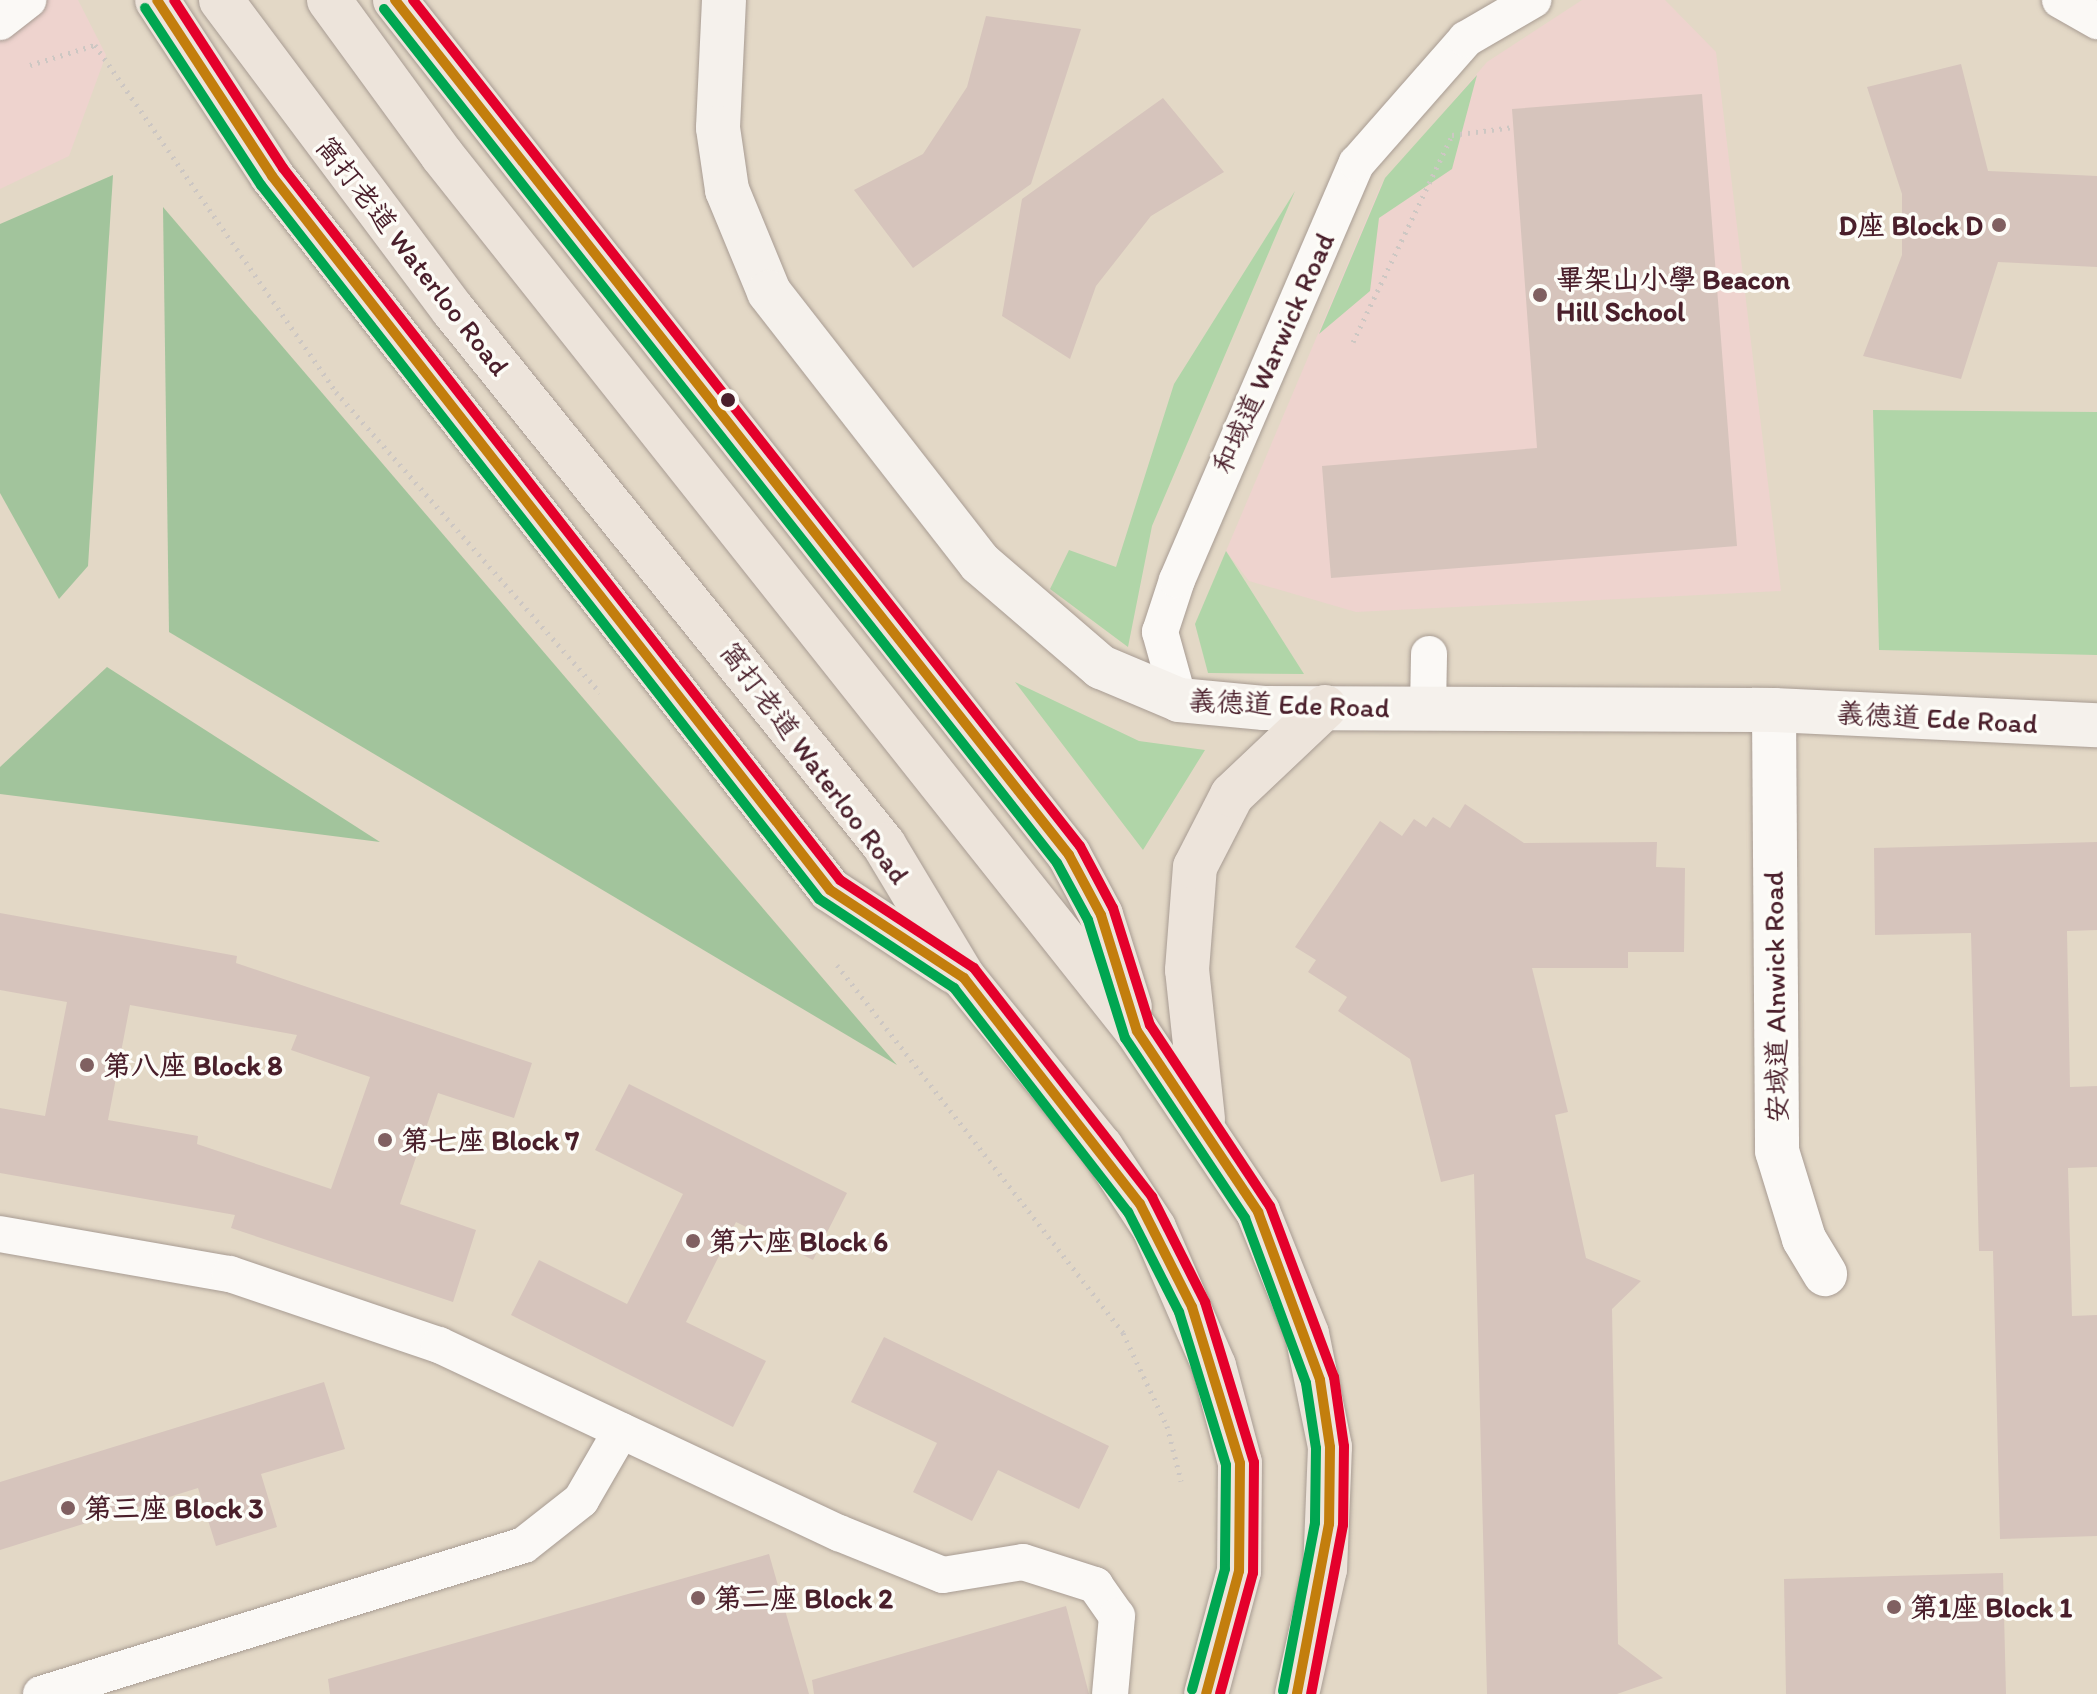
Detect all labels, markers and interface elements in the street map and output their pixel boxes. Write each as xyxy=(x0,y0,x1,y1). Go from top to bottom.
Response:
street label: 窩打老道 Waterloo Road xyxy=(310,130,516,382)
place label: D座 Block D xyxy=(1838,208,1983,242)
marker: D座 Block D xyxy=(1990,216,2008,234)
street label: 和域道 Warwick Road xyxy=(1205,228,1341,478)
place label: 畢架山小學 Beacon Hill School xyxy=(1556,262,1790,328)
marker: 畢架山小學 Beacon Hill School xyxy=(1531,286,1549,304)
unlabelled marker xyxy=(720,392,736,408)
street label: 窩打老道 Waterloo Road xyxy=(713,636,917,890)
street label: 義德道 Ede Road xyxy=(1188,684,1390,724)
street label: 義德道 Ede Road xyxy=(1836,696,2038,740)
street label: 安域道 Alnwick Road xyxy=(1756,871,1794,1123)
place label: 第八座 Block 8 xyxy=(103,1048,283,1082)
marker: 第八座 Block 8 xyxy=(78,1056,96,1074)
place label: 第七座 Block 7 xyxy=(401,1123,579,1157)
marker: 第七座 Block 7 xyxy=(376,1131,394,1149)
place label: 第六座 Block 6 xyxy=(709,1224,888,1258)
marker: 第六座 Block 6 xyxy=(684,1232,702,1250)
place label: 第三座 Block 3 xyxy=(84,1491,263,1525)
marker: 第三座 Block 3 xyxy=(59,1499,77,1517)
place label: 第二座 Block 2 xyxy=(714,1581,893,1615)
marker: 第二座 Block 2 xyxy=(689,1589,707,1607)
place label: 第1座 Block 1 xyxy=(1910,1590,2072,1624)
marker: 第1座 Block 1 xyxy=(1885,1598,1903,1616)

